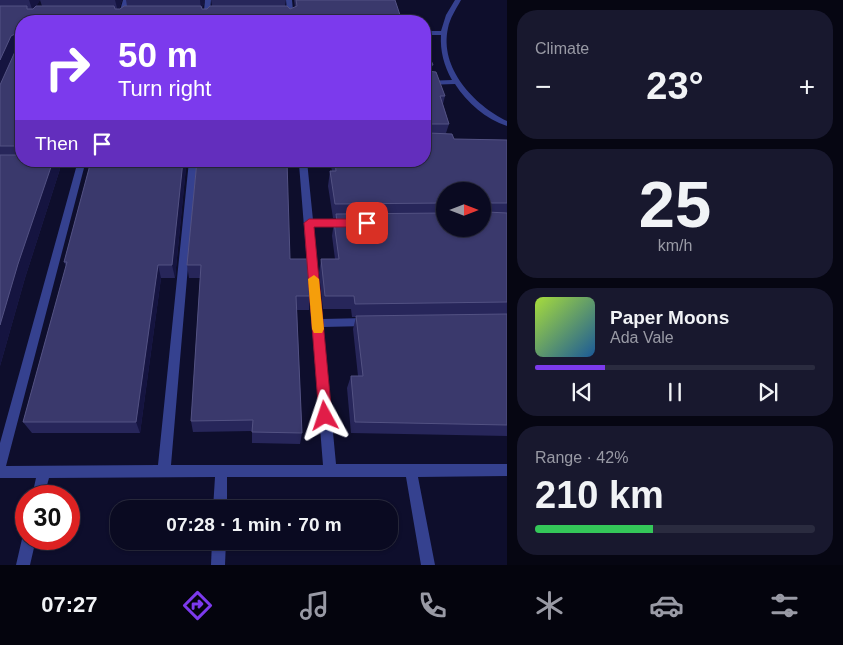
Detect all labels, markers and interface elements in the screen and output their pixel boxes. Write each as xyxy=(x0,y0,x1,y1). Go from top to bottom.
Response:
icon: right xyxy=(35,35,100,100)
text: 50 m xyxy=(118,35,198,74)
text: Climate xyxy=(535,40,589,57)
text: 23° xyxy=(646,65,704,107)
text: − xyxy=(535,71,551,102)
text: + xyxy=(799,71,815,102)
text: Turn right xyxy=(118,76,211,101)
icon: arrive xyxy=(88,130,116,158)
text: Then xyxy=(35,133,78,154)
text: 25 xyxy=(639,168,711,241)
north arrow xyxy=(436,182,491,238)
map controls xyxy=(436,182,491,237)
pin xyxy=(346,202,388,244)
icon: arrive xyxy=(353,209,381,237)
text: km/h xyxy=(658,237,692,254)
text: Paper Moons xyxy=(610,307,729,328)
text: Ada Vale xyxy=(610,329,674,346)
icon: previous xyxy=(568,378,596,406)
icon: pause xyxy=(661,378,689,406)
icon: next xyxy=(754,378,782,406)
position arrow xyxy=(298,389,350,441)
text: Range · 42% xyxy=(535,449,628,466)
text: 210 km xyxy=(535,474,664,516)
speed limit sign: 30 xyxy=(15,485,80,550)
text: 07:28 · 1 min · 70 m xyxy=(166,514,342,535)
icon: directions xyxy=(180,588,215,623)
icon: music xyxy=(297,588,332,623)
icon: phone xyxy=(415,588,450,623)
icon: climate xyxy=(532,588,567,623)
icon: car xyxy=(649,588,684,623)
icon: filters xyxy=(767,588,802,623)
text: 07:27 xyxy=(41,592,97,617)

